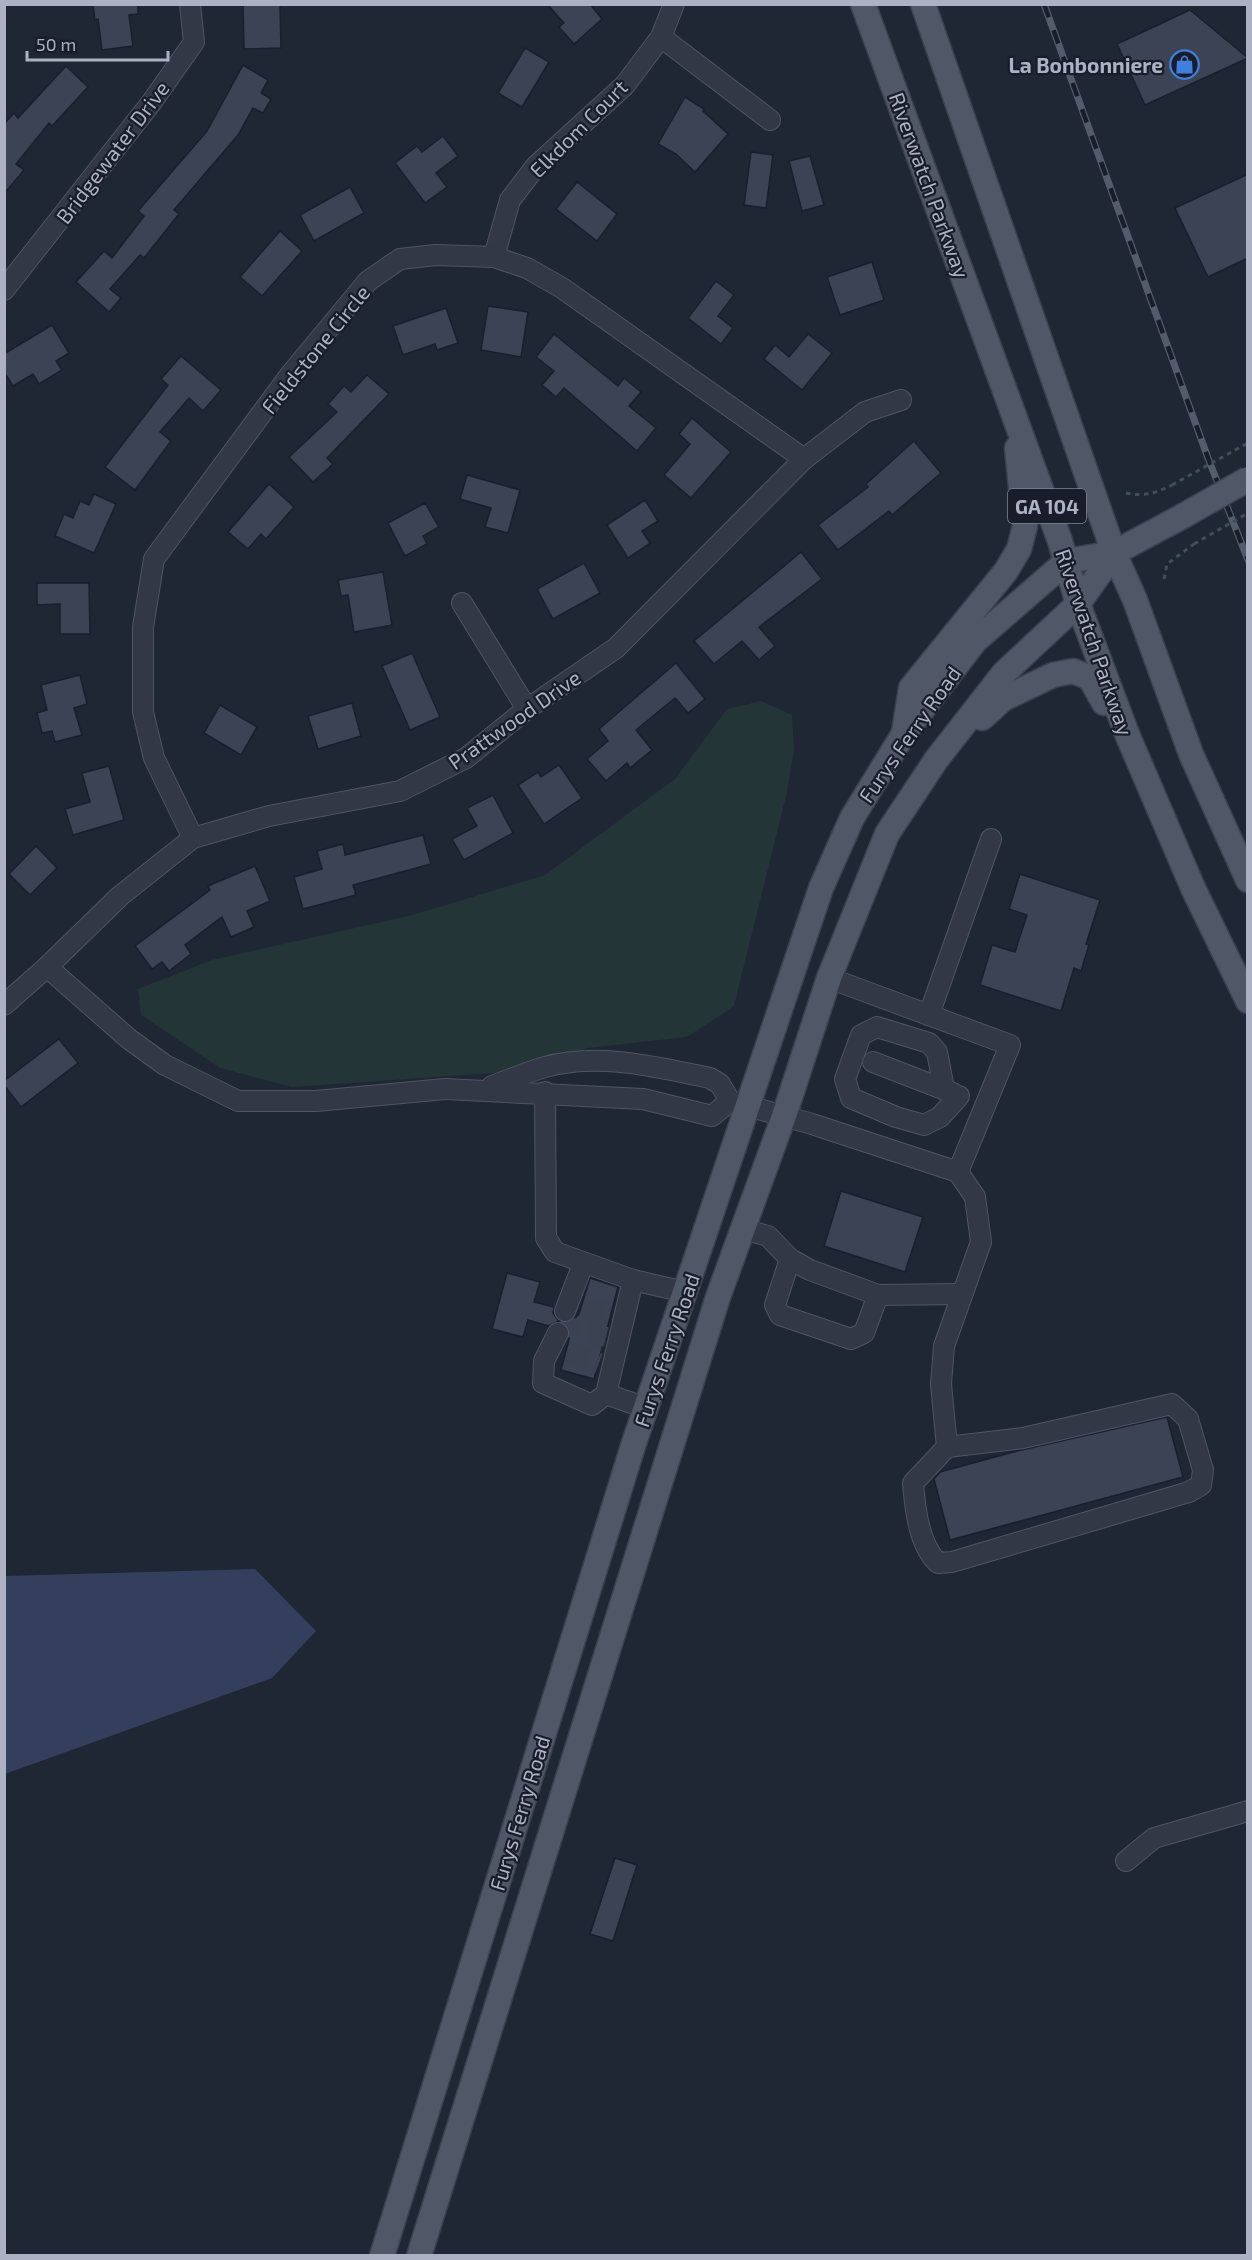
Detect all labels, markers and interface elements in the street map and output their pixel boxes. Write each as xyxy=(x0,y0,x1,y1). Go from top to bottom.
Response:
scale bar xyxy=(27,24,168,62)
text: 50 m xyxy=(36,33,76,55)
shop icon: La Bonbonniere xyxy=(1168,48,1200,80)
place label: La Bonbonniere xyxy=(1008,52,1163,77)
street label: Elkdom Court xyxy=(524,74,632,182)
street label: Bridgewater Drive xyxy=(50,76,174,228)
street label: Riverwatch Parkway xyxy=(885,89,975,281)
street label: Fieldstone Circle xyxy=(256,280,374,418)
road number: GA 104 xyxy=(1008,489,1086,523)
street label: Riverwatch Parkway xyxy=(1051,545,1139,739)
street label: Furys Ferry Road xyxy=(853,661,965,807)
street label: Prattwood Drive xyxy=(443,664,585,774)
street label: Furys Ferry Road xyxy=(628,1270,704,1430)
street label: Furys Ferry Road xyxy=(484,1733,554,1893)

